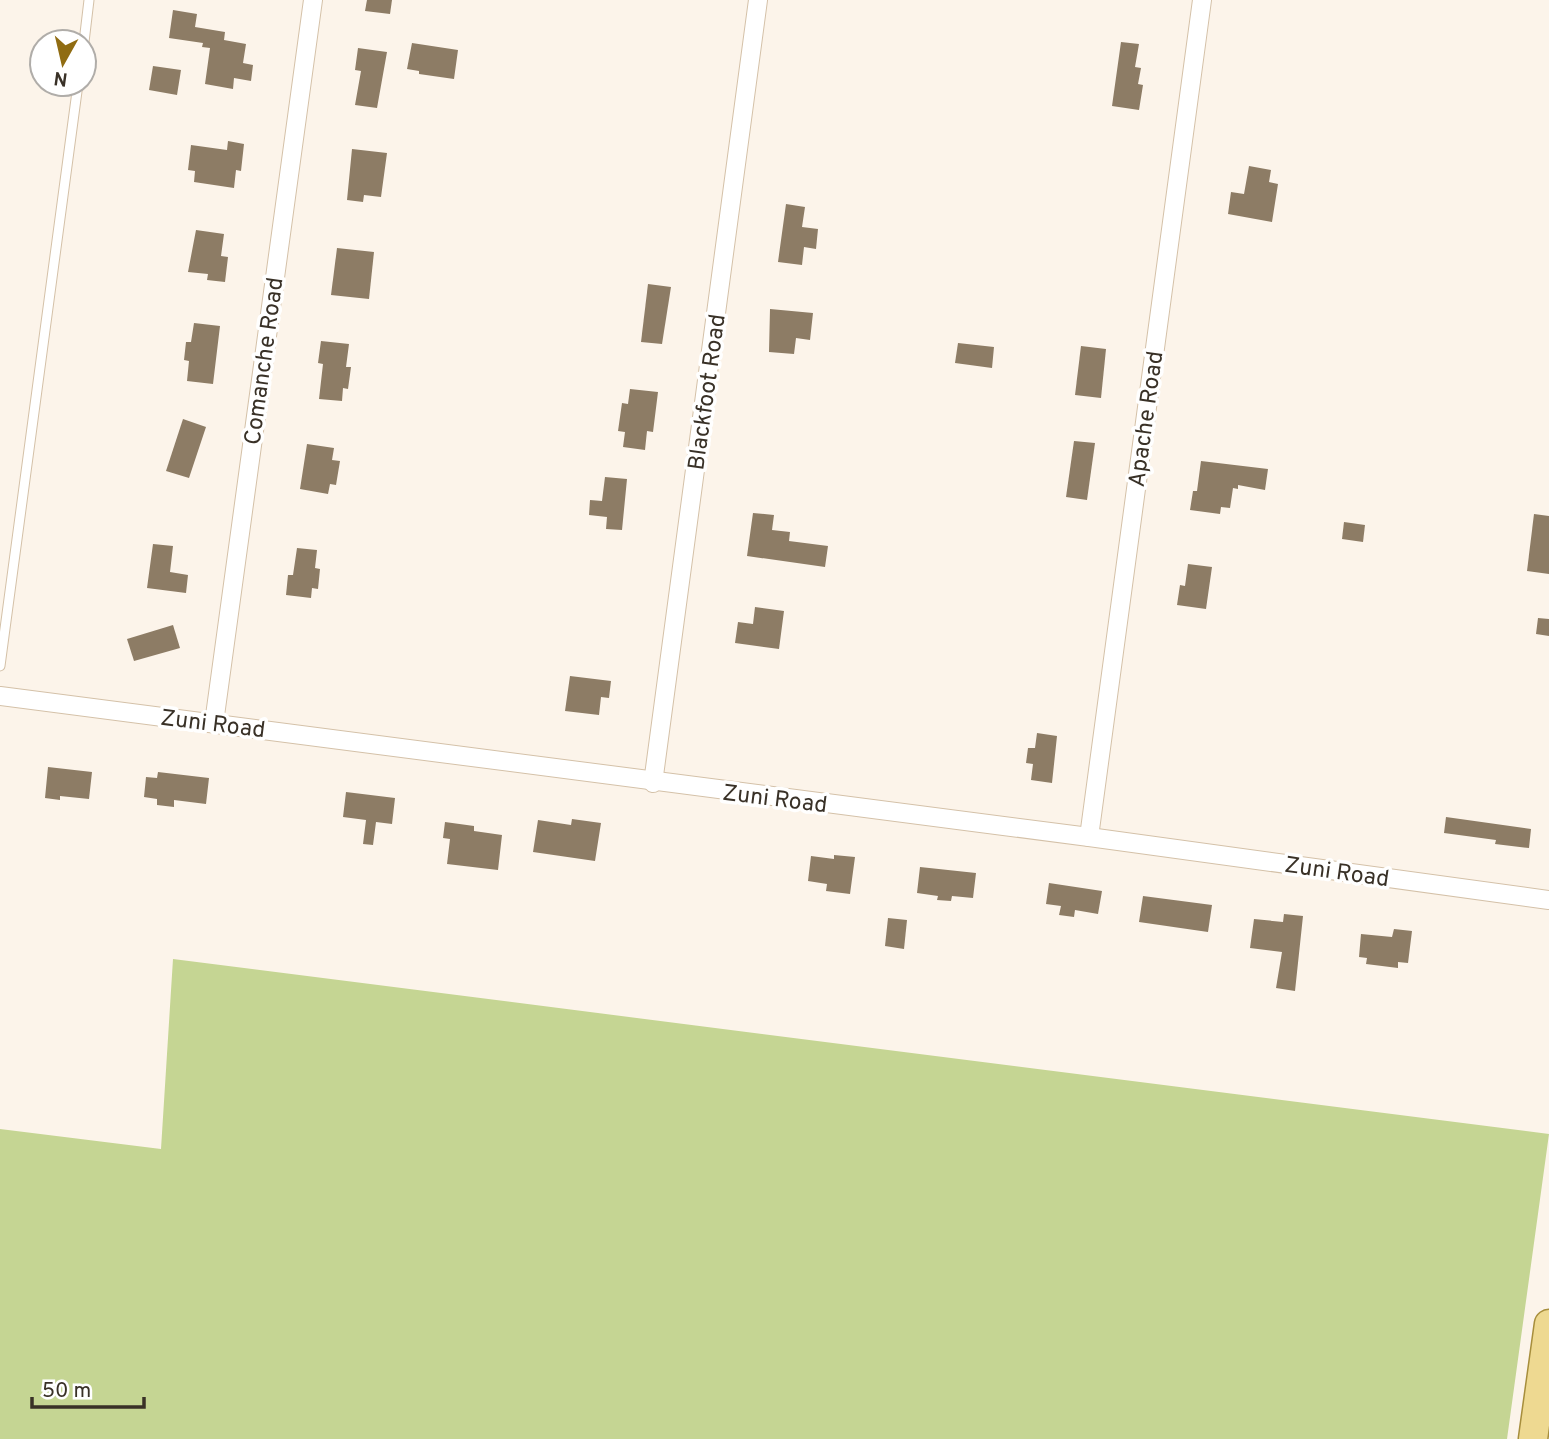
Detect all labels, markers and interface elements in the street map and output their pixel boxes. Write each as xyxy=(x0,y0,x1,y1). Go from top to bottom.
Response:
north arrow xyxy=(28,28,98,98)
text: N xyxy=(52,65,69,91)
street label: Comanche Road xyxy=(239,276,292,447)
street label: Blackfoot Road xyxy=(683,312,734,472)
street label: Apache Road xyxy=(1124,349,1171,489)
street label: Zuni Road xyxy=(159,705,267,746)
street label: Zuni Road xyxy=(721,780,829,821)
street label: Zuni Road xyxy=(1282,852,1391,895)
scale bar xyxy=(32,1366,144,1410)
text: 50 m xyxy=(42,1378,91,1405)

